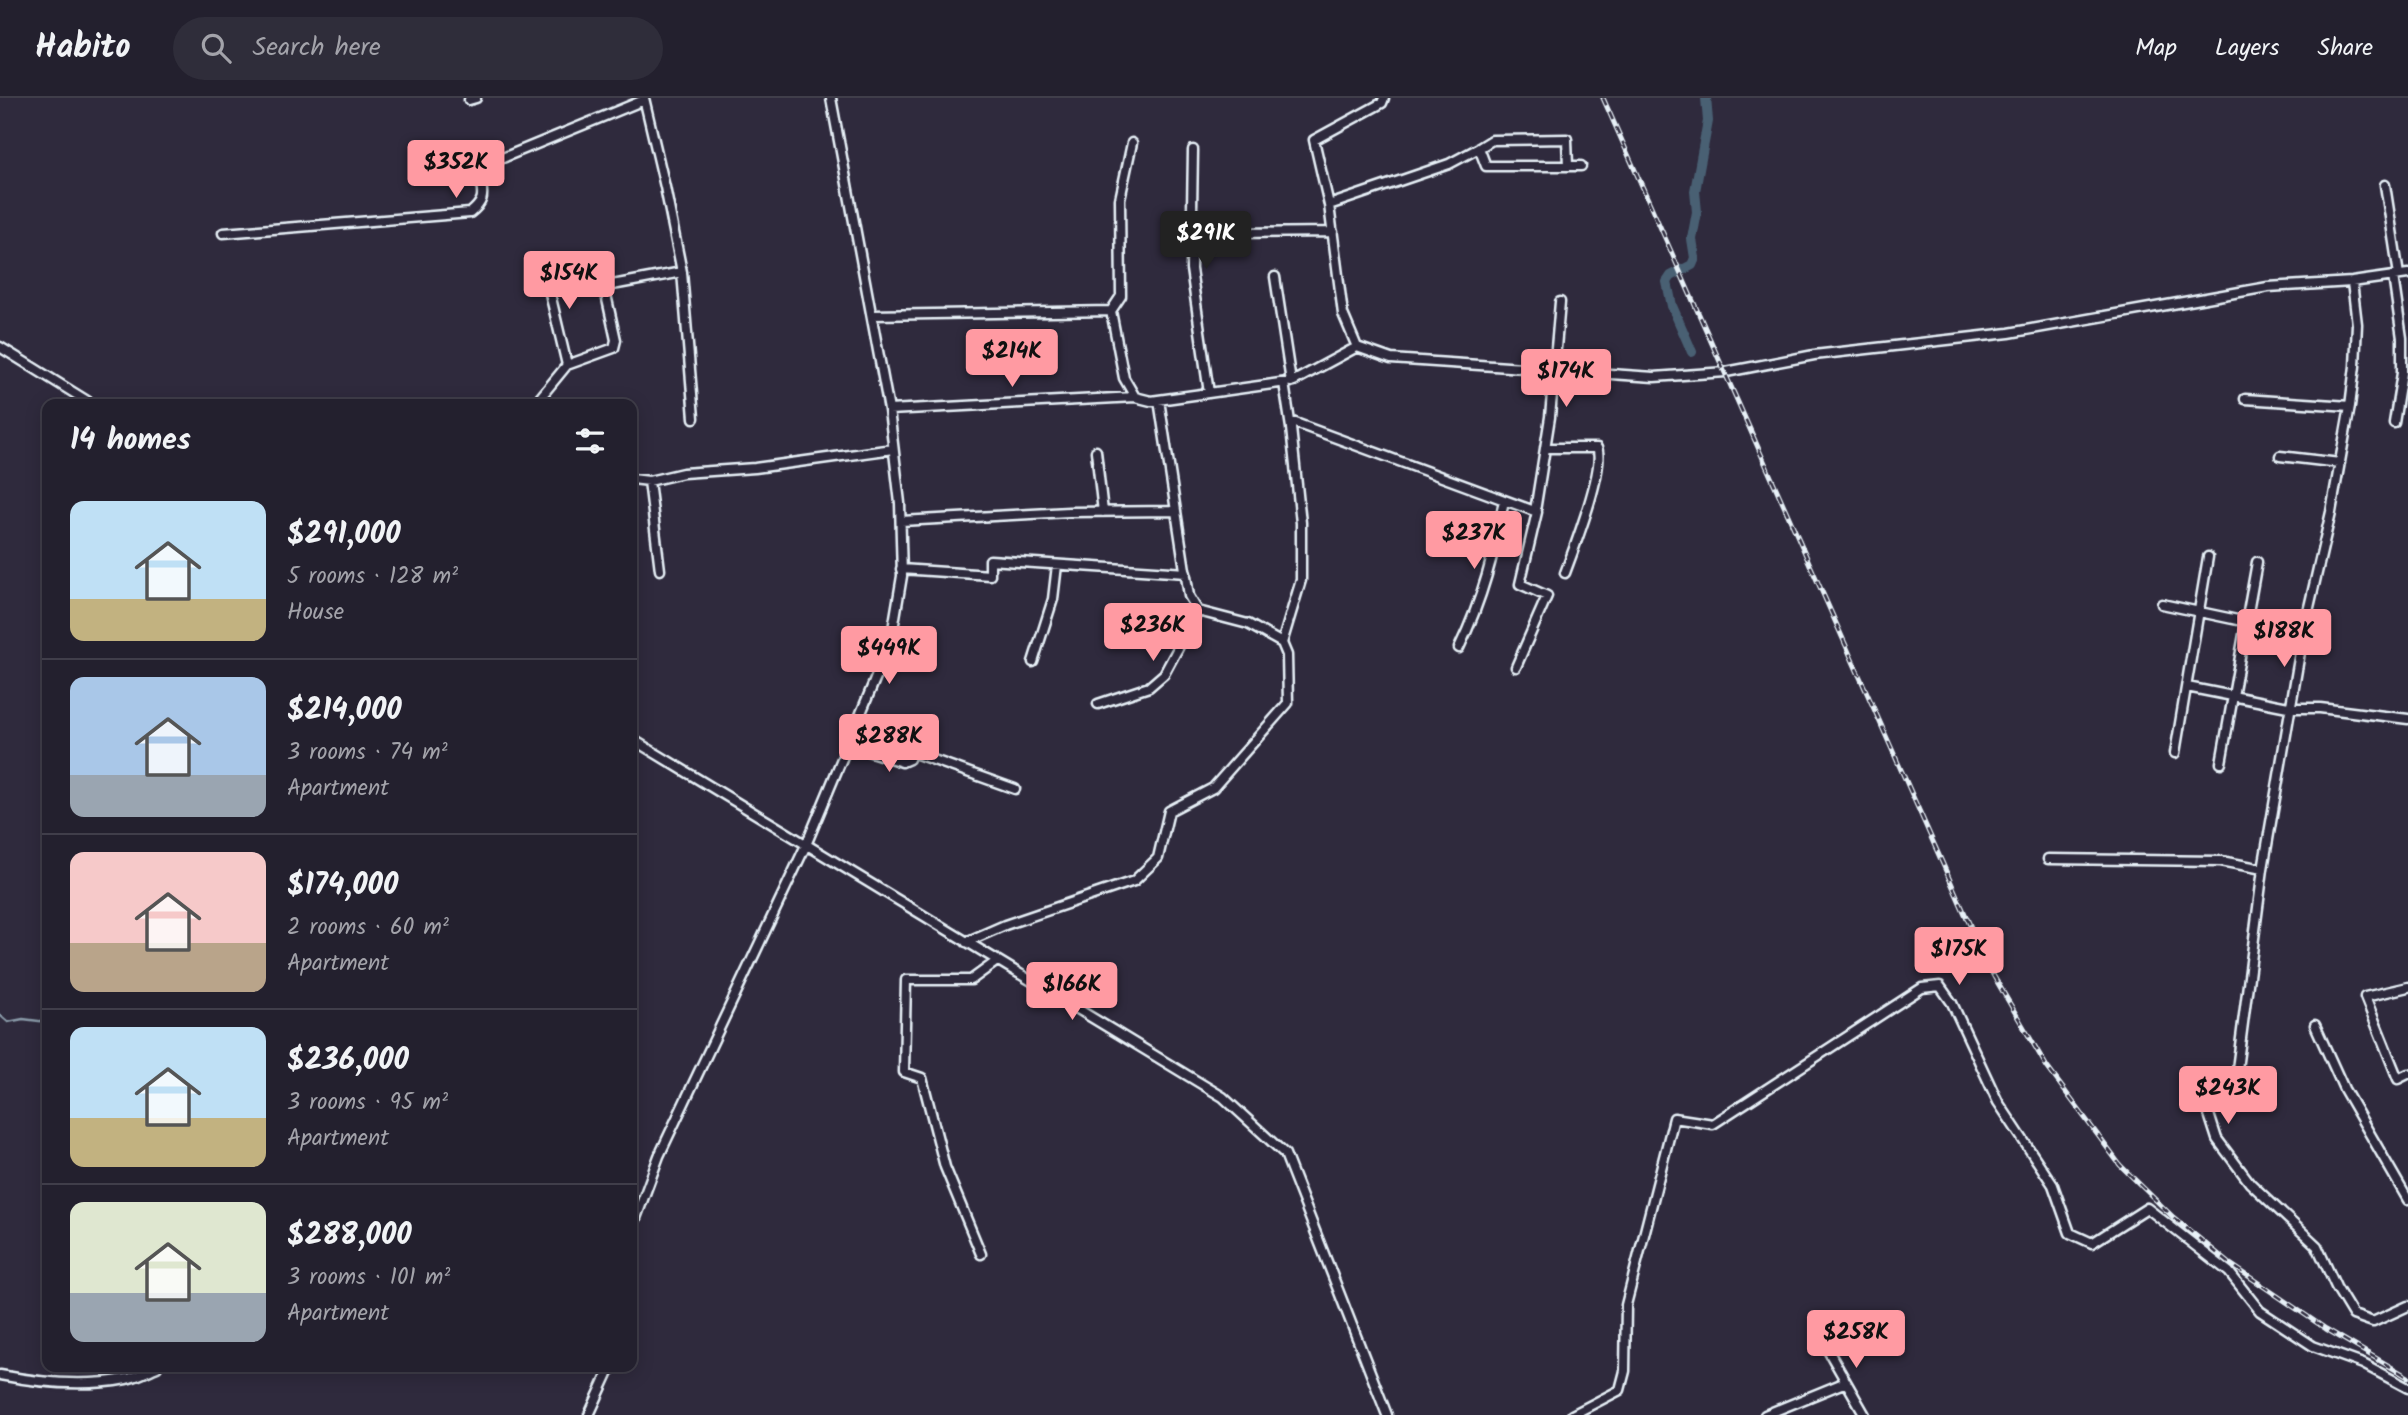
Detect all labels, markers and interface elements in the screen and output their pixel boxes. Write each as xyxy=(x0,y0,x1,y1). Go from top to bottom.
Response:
search box xyxy=(173,17,663,80)
text: Habito xyxy=(35,22,131,75)
text: Search here xyxy=(253,27,381,69)
icon: search xyxy=(197,29,235,67)
text: Map xyxy=(2135,29,2177,68)
text: Layers xyxy=(2215,29,2279,68)
text: Share xyxy=(2317,29,2373,68)
pin: $352K xyxy=(407,140,505,200)
text: $352K xyxy=(423,145,489,181)
pin: $291K xyxy=(1157,212,1255,271)
text: $291K xyxy=(1176,216,1236,252)
pin: $154K xyxy=(520,252,618,311)
text: $154K xyxy=(540,256,598,292)
pin: $214K xyxy=(963,330,1061,389)
text: $214K xyxy=(982,334,1042,370)
pin: $174K xyxy=(1517,350,1615,409)
text: $174K xyxy=(1537,354,1595,390)
text: 14 homes xyxy=(70,417,191,465)
icon: filters xyxy=(571,422,609,460)
text: $291,000 xyxy=(287,511,401,559)
pin: $237K xyxy=(1425,512,1523,571)
text: $237K xyxy=(1442,516,1506,552)
icon: home xyxy=(126,529,210,613)
text: 5 rooms · 128 m² xyxy=(287,559,458,595)
text: House xyxy=(287,595,344,631)
pin: $236K xyxy=(1104,603,1202,663)
text: $236K xyxy=(1120,608,1186,644)
pin: $188K xyxy=(2235,610,2333,669)
text: $188K xyxy=(2253,614,2315,650)
pin: $449K xyxy=(840,626,938,686)
text: $449K xyxy=(857,631,921,667)
text: $214,000 xyxy=(287,687,402,735)
icon: home xyxy=(126,705,210,789)
pin: $288K xyxy=(840,714,938,774)
text: $288K xyxy=(855,719,923,755)
text: 3 rooms · 74 m² xyxy=(287,735,448,771)
text: Apartment xyxy=(287,771,389,807)
text: $174,000 xyxy=(287,862,398,910)
icon: home xyxy=(126,880,210,964)
text: 2 rooms · 60 m² xyxy=(287,910,449,946)
pin: $175K xyxy=(1910,928,2008,987)
text: $175K xyxy=(1931,932,1987,968)
text: Apartment xyxy=(287,946,389,982)
pin: $166K xyxy=(1023,962,1121,1022)
text: $166K xyxy=(1042,967,1102,1003)
text: $236,000 xyxy=(287,1037,409,1085)
icon: home xyxy=(126,1055,210,1139)
pin: $243K xyxy=(2179,1066,2277,1126)
text: $243K xyxy=(2195,1071,2261,1107)
text: 3 rooms · 95 m² xyxy=(287,1085,448,1121)
text: Apartment xyxy=(287,1121,389,1157)
text: $288,000 xyxy=(287,1212,412,1260)
icon: home xyxy=(126,1230,210,1314)
text: 3 rooms · 101 m² xyxy=(287,1260,450,1296)
text: Apartment xyxy=(287,1296,389,1332)
pin: $258K xyxy=(1807,1310,1905,1370)
text: $258K xyxy=(1823,1315,1889,1351)

